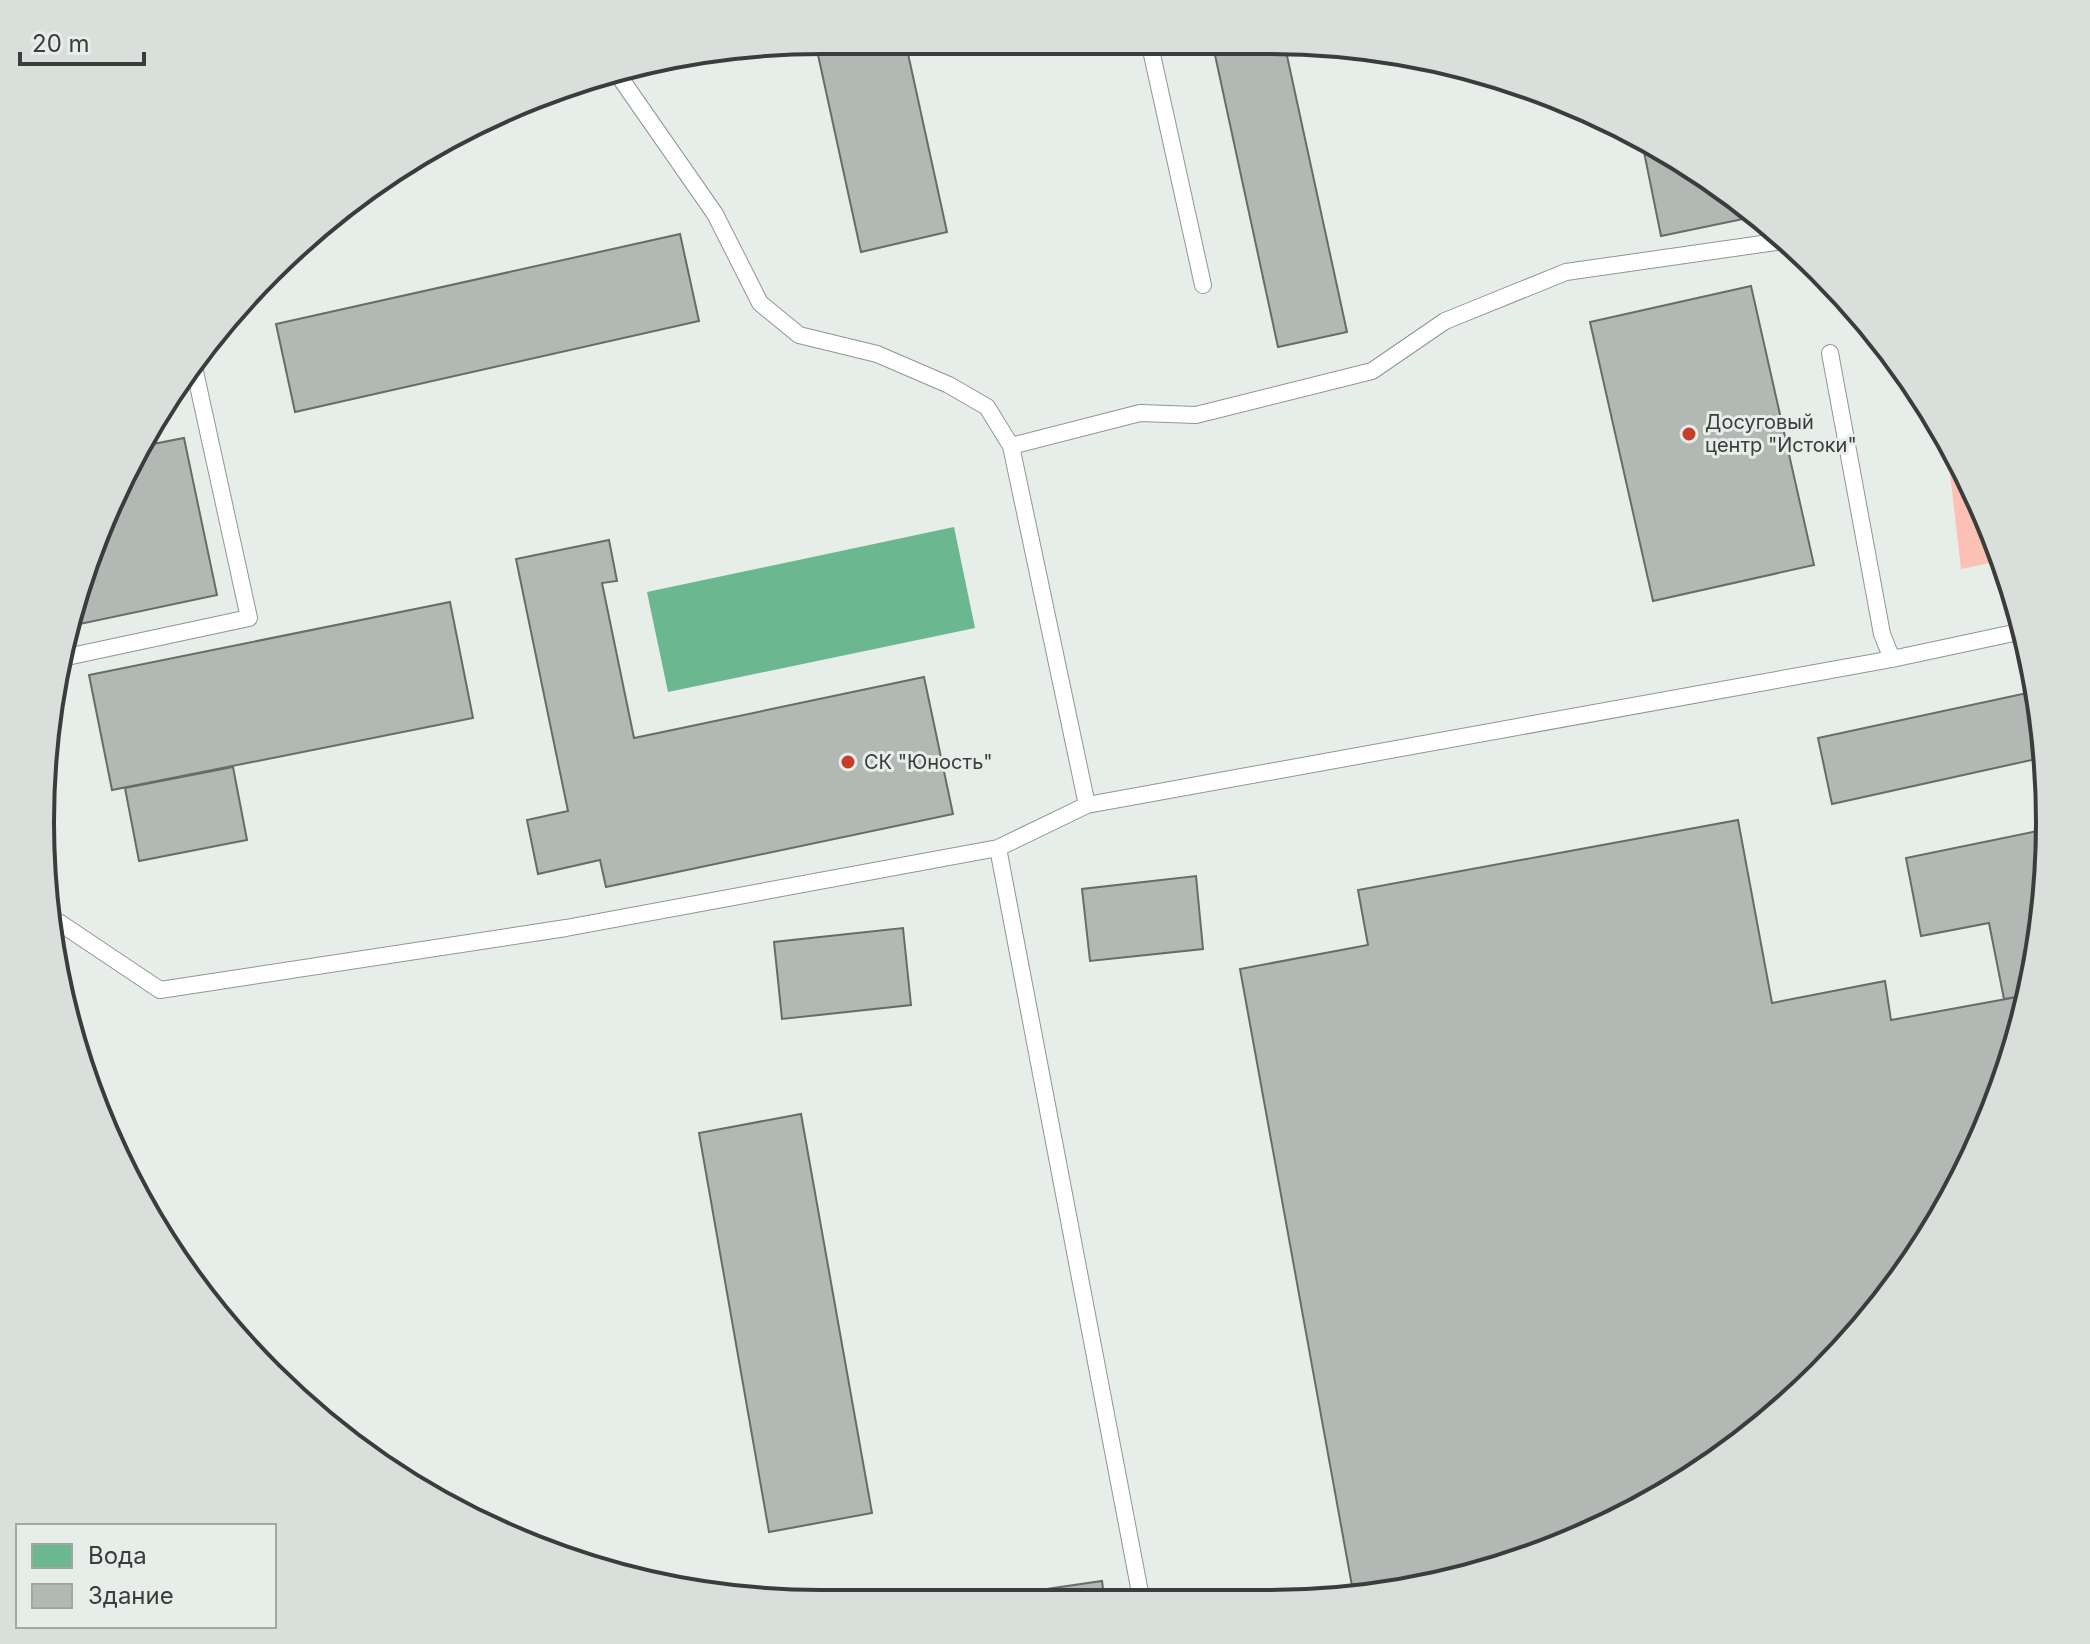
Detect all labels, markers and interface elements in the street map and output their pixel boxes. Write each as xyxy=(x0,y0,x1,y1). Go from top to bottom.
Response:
scale bar xyxy=(20,16,144,66)
text: 20 m xyxy=(32,29,90,58)
place label: Досуговый центр "Истоки" xyxy=(1705,410,1857,457)
marker: Досуговый центр "Истоки" xyxy=(1680,425,1698,443)
place label: СК "Юность" xyxy=(864,750,993,774)
marker: СК "Юность" xyxy=(839,753,857,771)
legend xyxy=(16,1524,276,1628)
text: Вода xyxy=(88,1541,147,1570)
text: Здание xyxy=(88,1581,174,1610)

